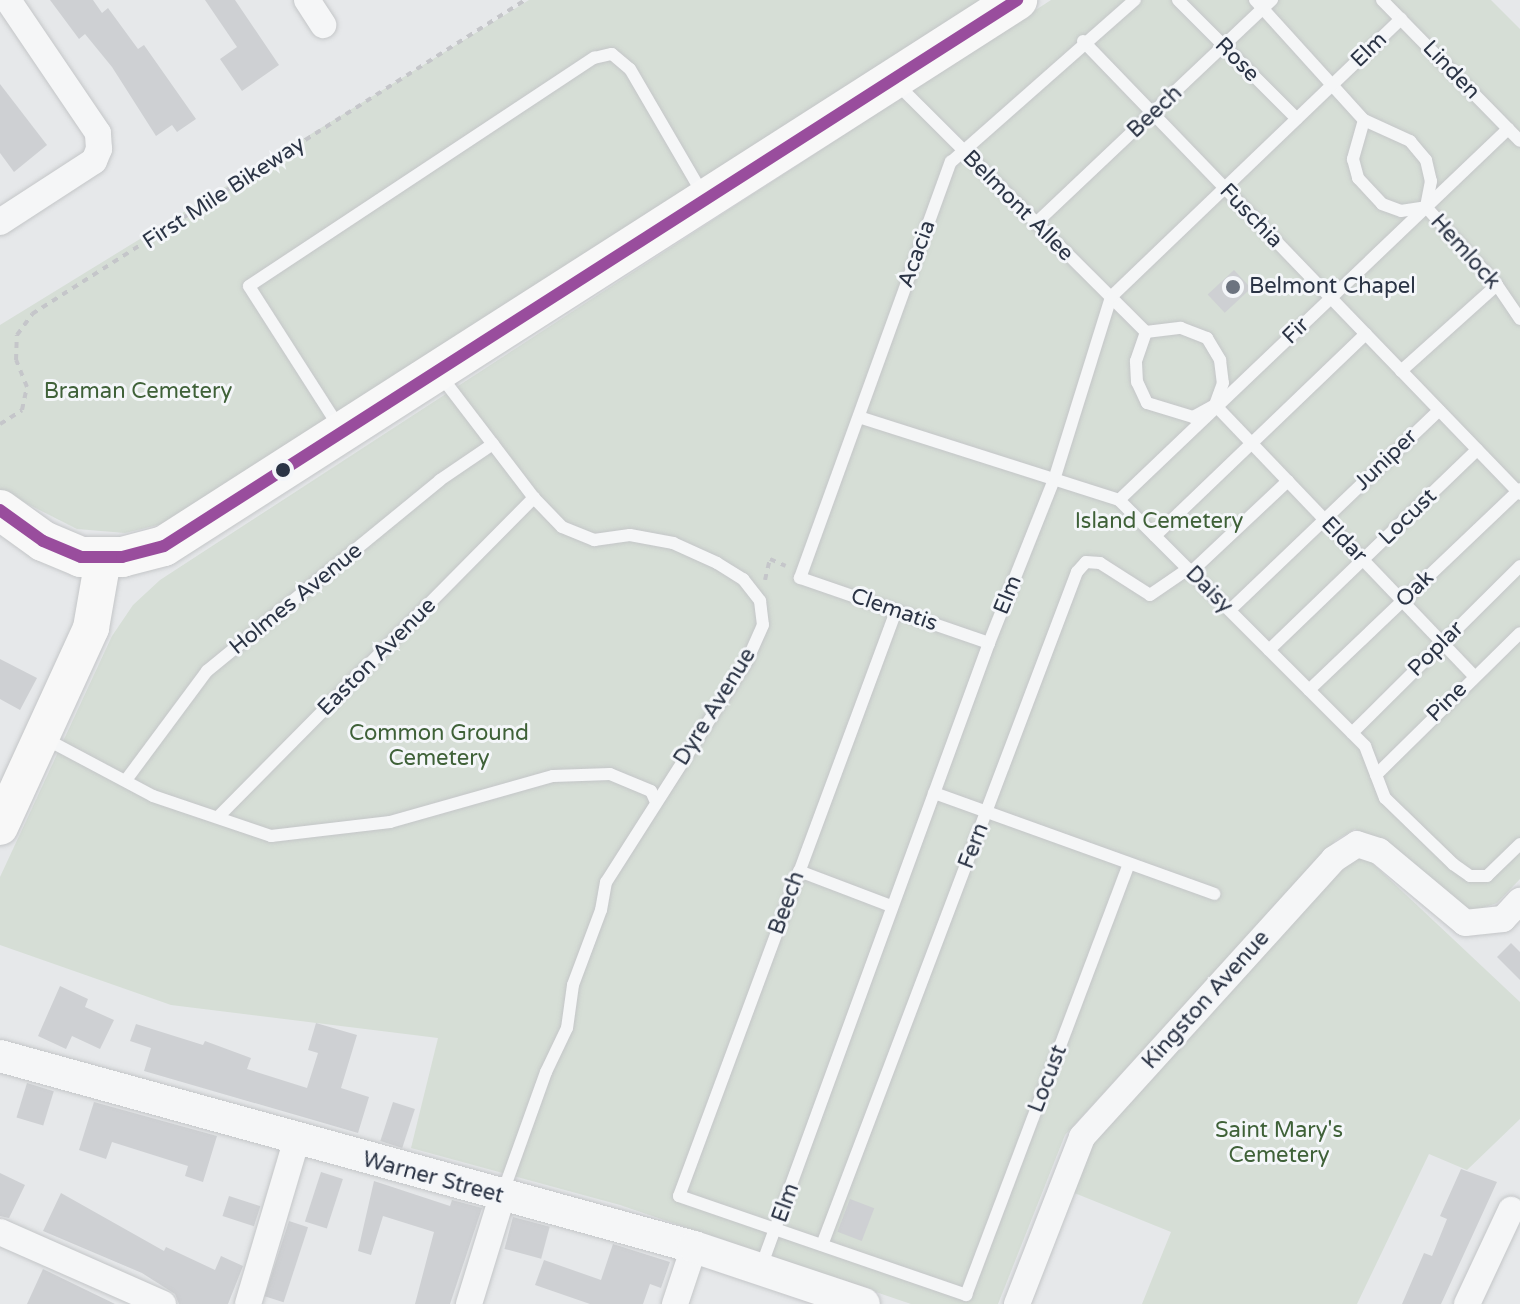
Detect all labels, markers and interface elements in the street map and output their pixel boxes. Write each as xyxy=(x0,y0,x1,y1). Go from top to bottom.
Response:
street label: Elm xyxy=(1346,27,1392,73)
street label: Rose xyxy=(1209,32,1265,88)
street label: Linden xyxy=(1417,35,1485,105)
street label: Beech xyxy=(1122,80,1188,144)
street label: First Mile Bikeway xyxy=(138,131,310,255)
street label: Belmont Allee xyxy=(957,145,1079,267)
street label: Fuschia xyxy=(1214,178,1288,254)
street label: Hemlock xyxy=(1425,209,1505,295)
street label: Acacia xyxy=(893,217,941,291)
place label: Belmont Chapel xyxy=(1249,274,1416,300)
marker: Belmont Chapel xyxy=(1224,278,1242,296)
street label: Fir xyxy=(1277,312,1315,350)
park label: Braman Cemetery xyxy=(44,379,232,405)
street label: Juniper xyxy=(1349,424,1423,496)
unlabelled marker xyxy=(275,462,291,478)
street label: Locust xyxy=(1374,483,1442,551)
park label: Island Cemetery xyxy=(1075,509,1243,535)
street label: Eldar xyxy=(1316,511,1372,569)
street label: Holmes Avenue xyxy=(224,538,368,660)
street label: Daisy xyxy=(1180,561,1238,619)
street label: Oak xyxy=(1391,565,1439,613)
street label: Elm xyxy=(988,572,1028,618)
street label: Clematis xyxy=(847,583,941,637)
street label: Easton Avenue xyxy=(312,592,442,722)
street label: Poplar xyxy=(1403,616,1469,682)
street label: Dyre Avenue xyxy=(668,643,762,771)
street label: Pine xyxy=(1421,676,1473,728)
park label: Common Ground Cemetery xyxy=(349,720,529,772)
street label: Fern xyxy=(953,819,995,873)
street label: Beech xyxy=(763,868,811,938)
street label: Kingston Avenue xyxy=(1137,925,1275,1075)
street label: Locust xyxy=(1023,1042,1073,1116)
park label: Saint Mary's Cemetery xyxy=(1215,1117,1343,1168)
street label: Warner Street xyxy=(360,1146,506,1210)
street label: Elm xyxy=(767,1180,805,1226)

